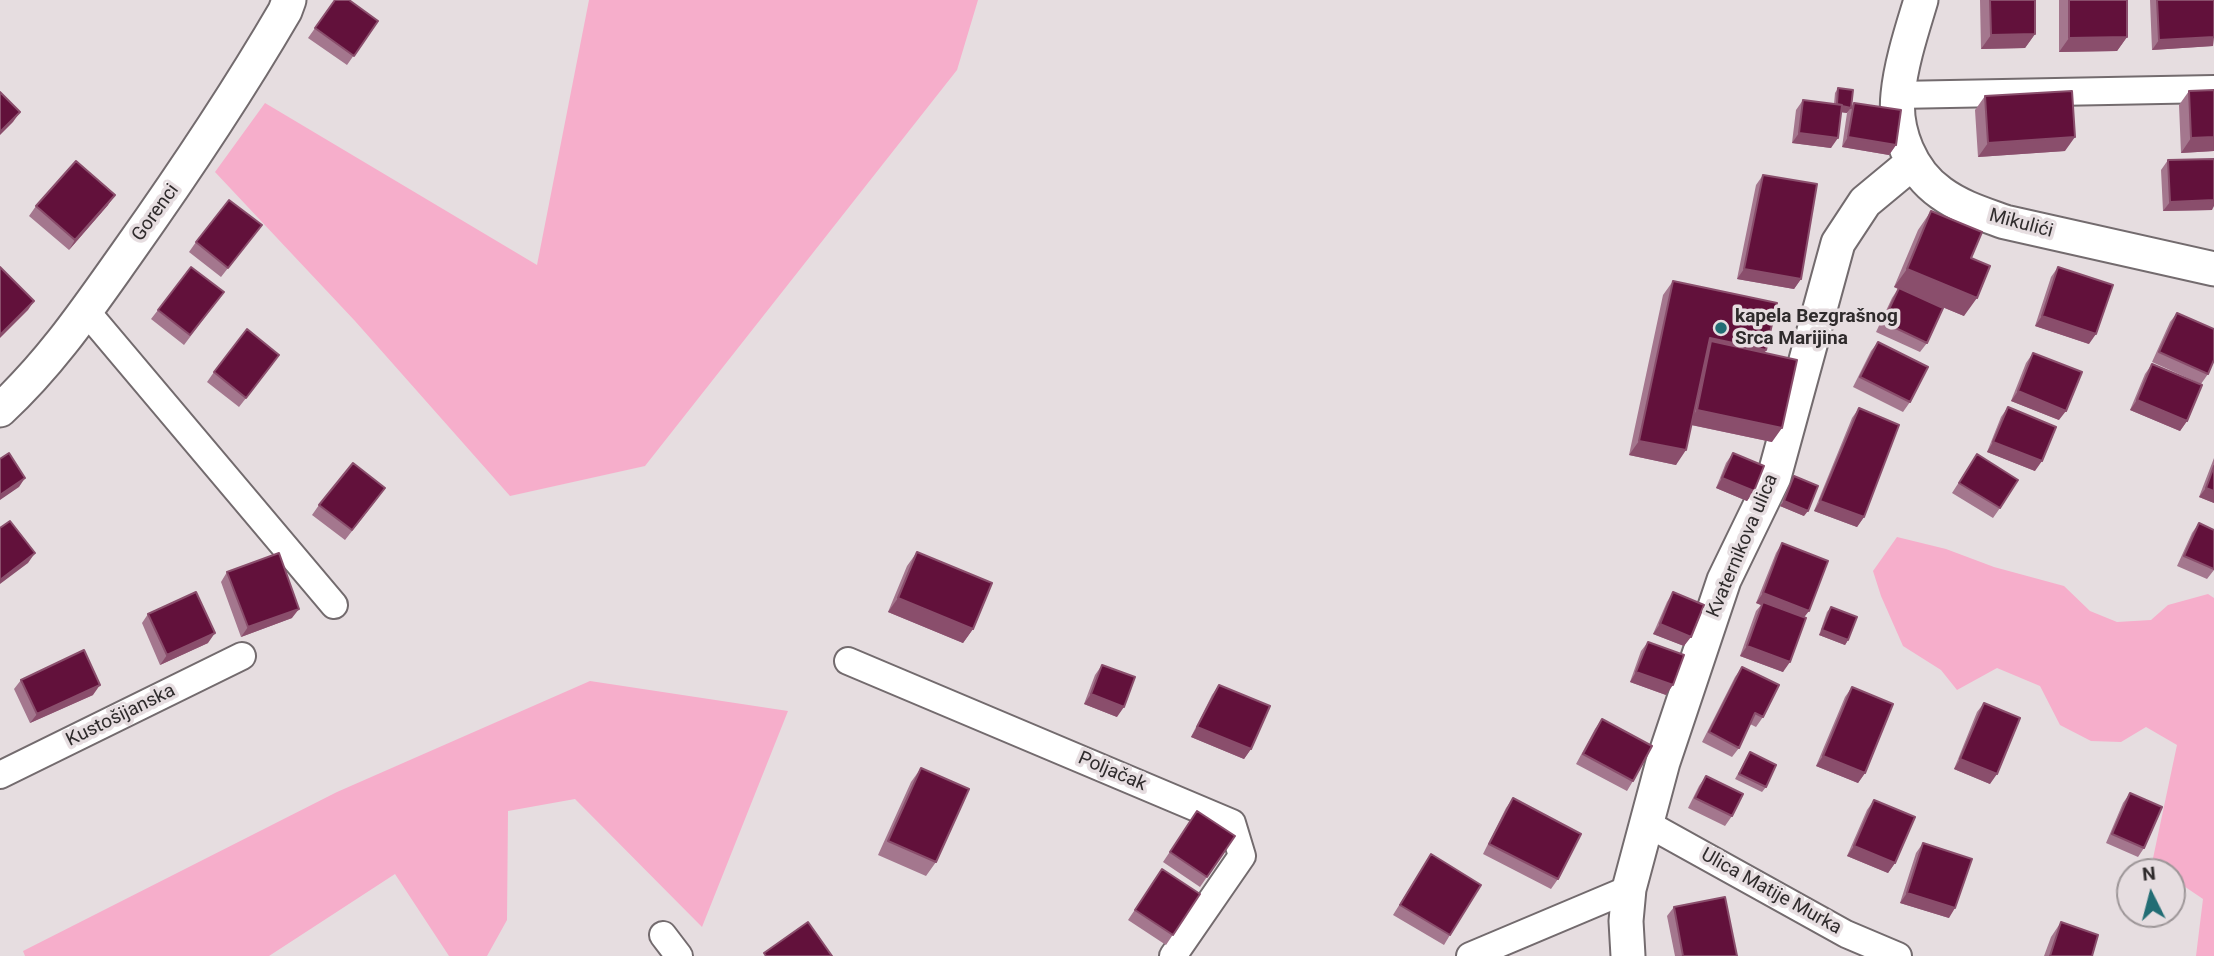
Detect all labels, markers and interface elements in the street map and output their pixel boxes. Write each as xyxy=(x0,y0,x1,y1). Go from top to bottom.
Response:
street label: Gorenci xyxy=(128,180,184,246)
street label: Mikulići xyxy=(1987,205,2055,243)
place label: kapela Bezgrašnog Srca Marijina xyxy=(1735,306,1898,350)
marker: kapela Bezgrašnog Srca Marijina xyxy=(1713,320,1729,336)
street label: Kvaternikova ulica xyxy=(1703,471,1783,621)
street label: Kustošijanska xyxy=(63,680,179,752)
street label: Poljačak xyxy=(1074,747,1150,797)
street label: Ulica Matije Murka xyxy=(1697,844,1845,940)
north arrow xyxy=(2116,858,2186,928)
text: N xyxy=(2141,861,2157,886)

